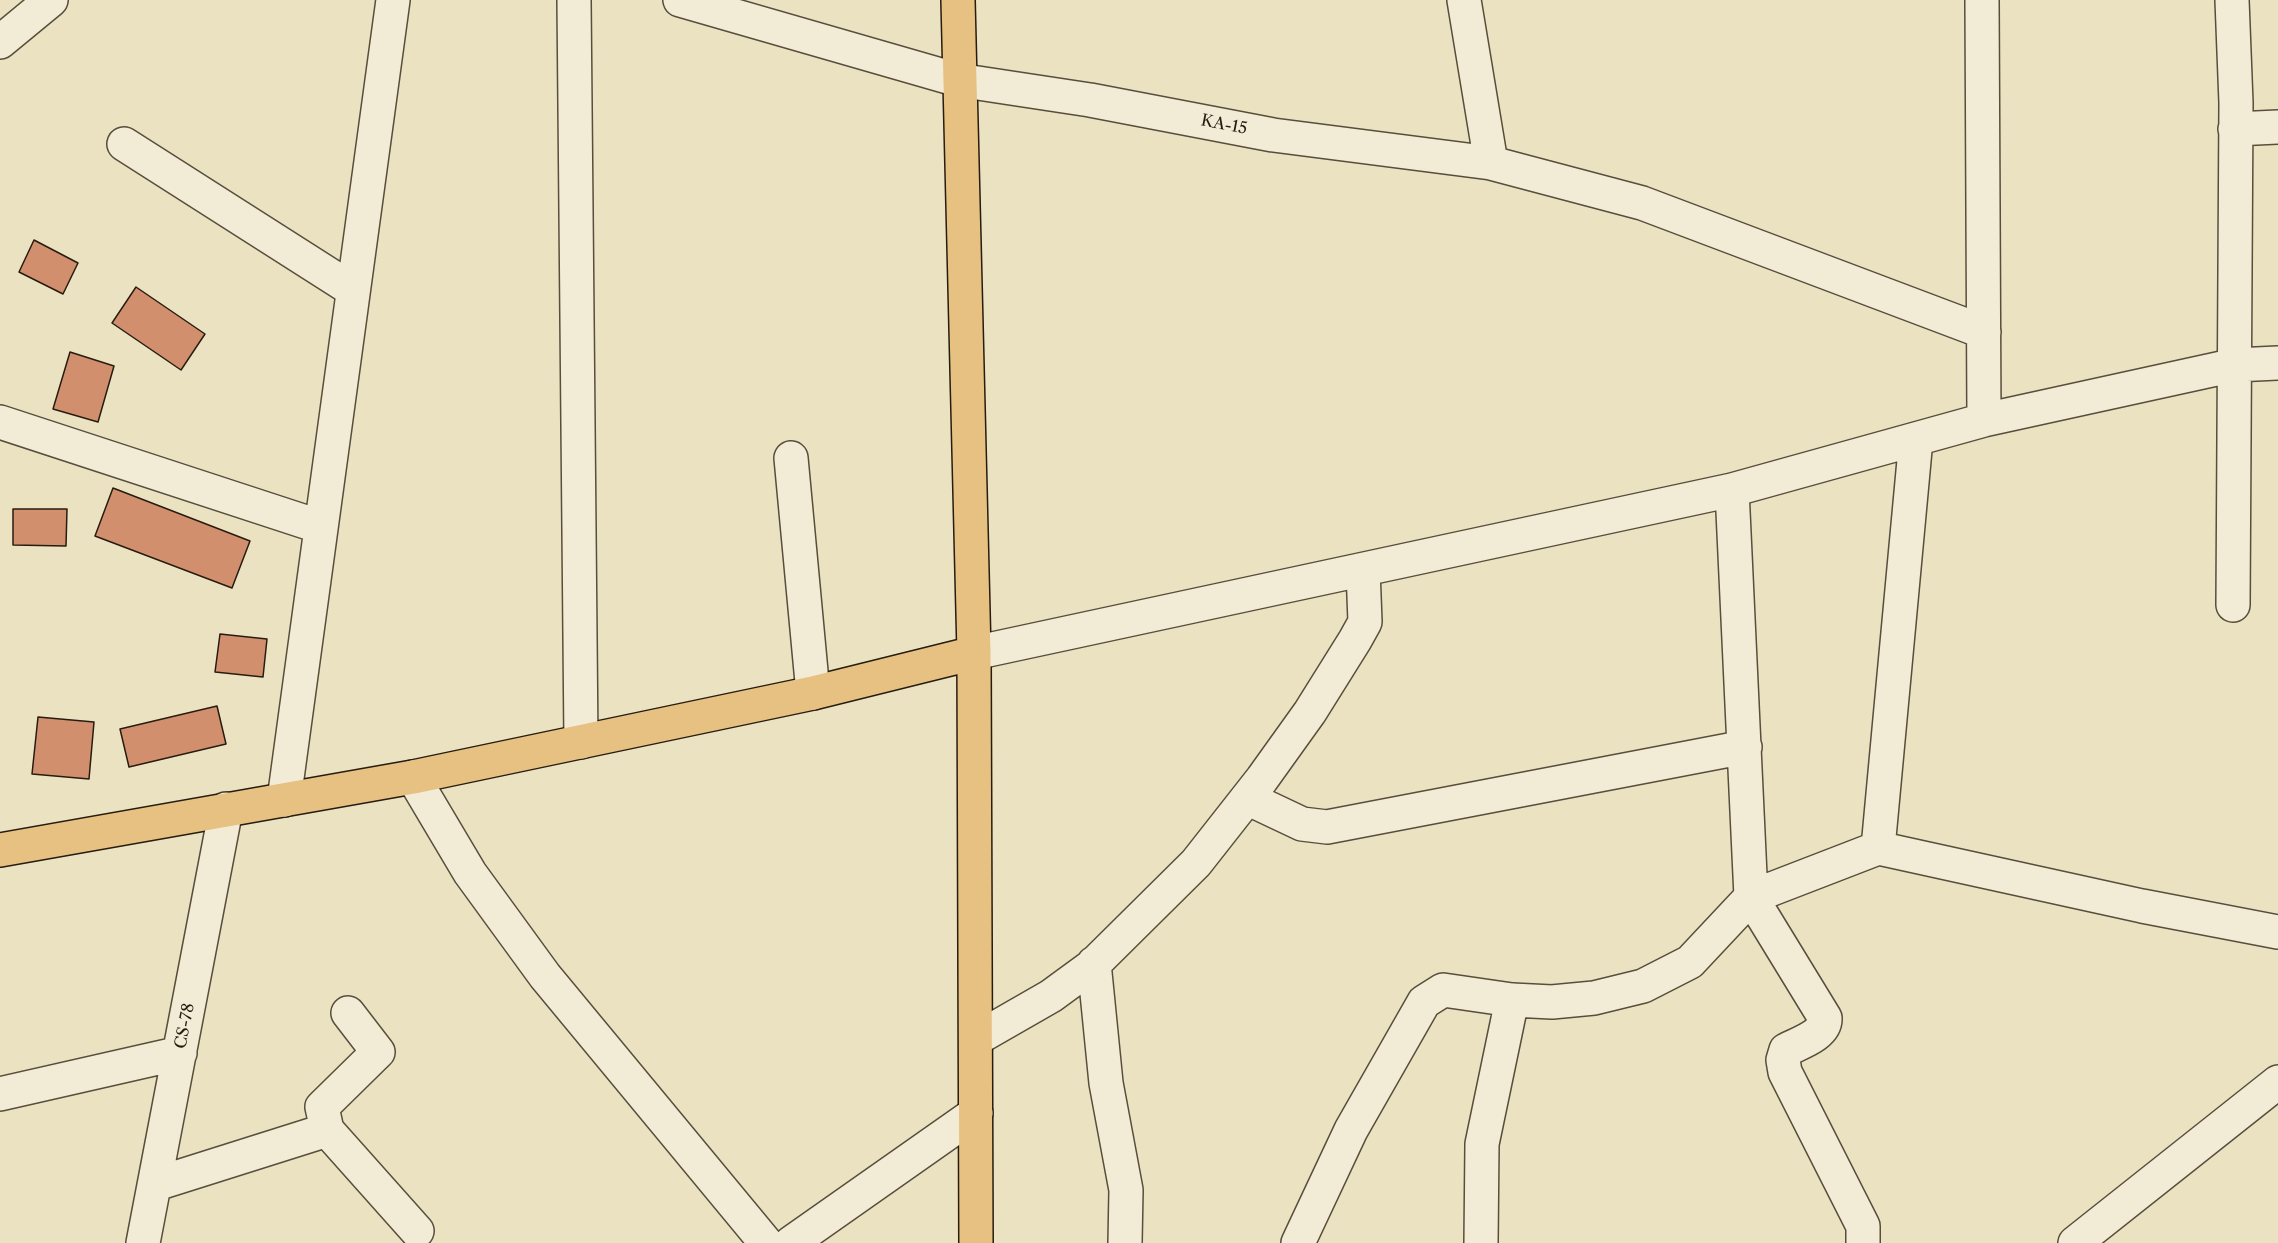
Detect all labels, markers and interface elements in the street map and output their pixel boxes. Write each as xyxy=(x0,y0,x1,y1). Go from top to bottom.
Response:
street label: KA-15 xyxy=(1199,111,1249,139)
street label: CS-78 xyxy=(171,1001,199,1051)

